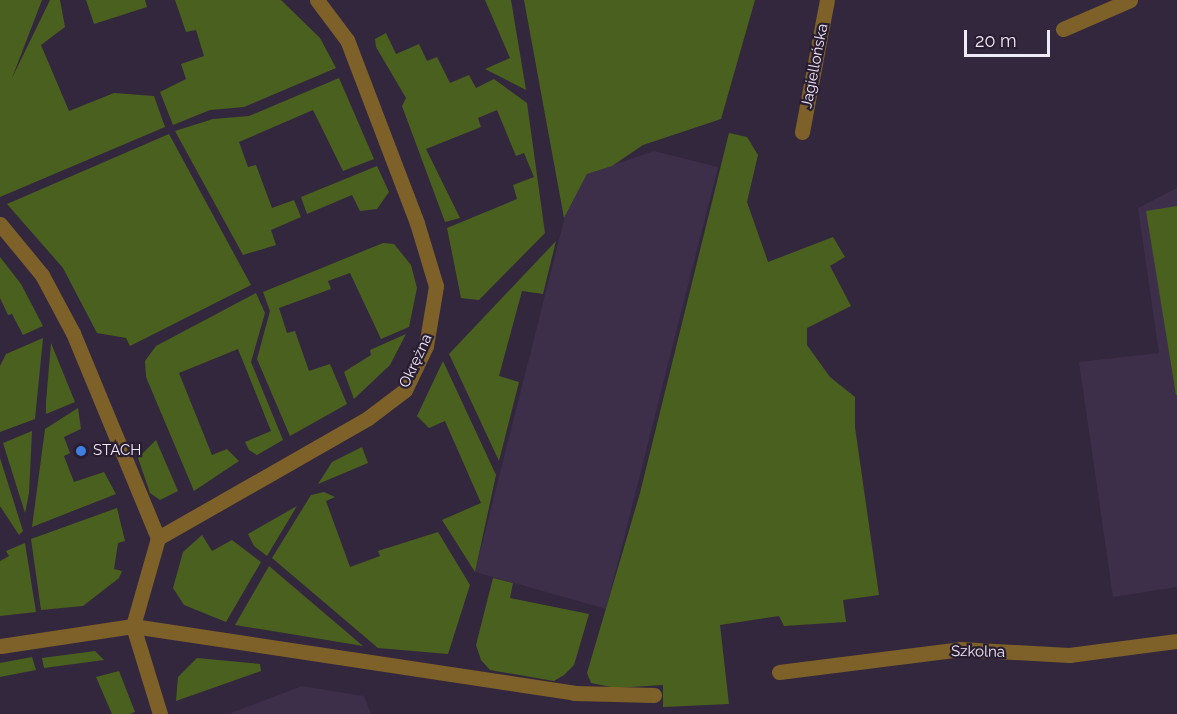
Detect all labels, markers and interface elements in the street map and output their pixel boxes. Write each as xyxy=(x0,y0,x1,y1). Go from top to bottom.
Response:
scale bar xyxy=(967,18,1052,56)
street label: Jagiellońska xyxy=(798,22,832,110)
text: 20 m xyxy=(975,30,1017,51)
street label: Okrężna xyxy=(396,331,436,391)
place label: STACH xyxy=(93,442,141,460)
marker: STACH xyxy=(74,444,88,458)
street label: Szkolna xyxy=(951,643,1005,661)

